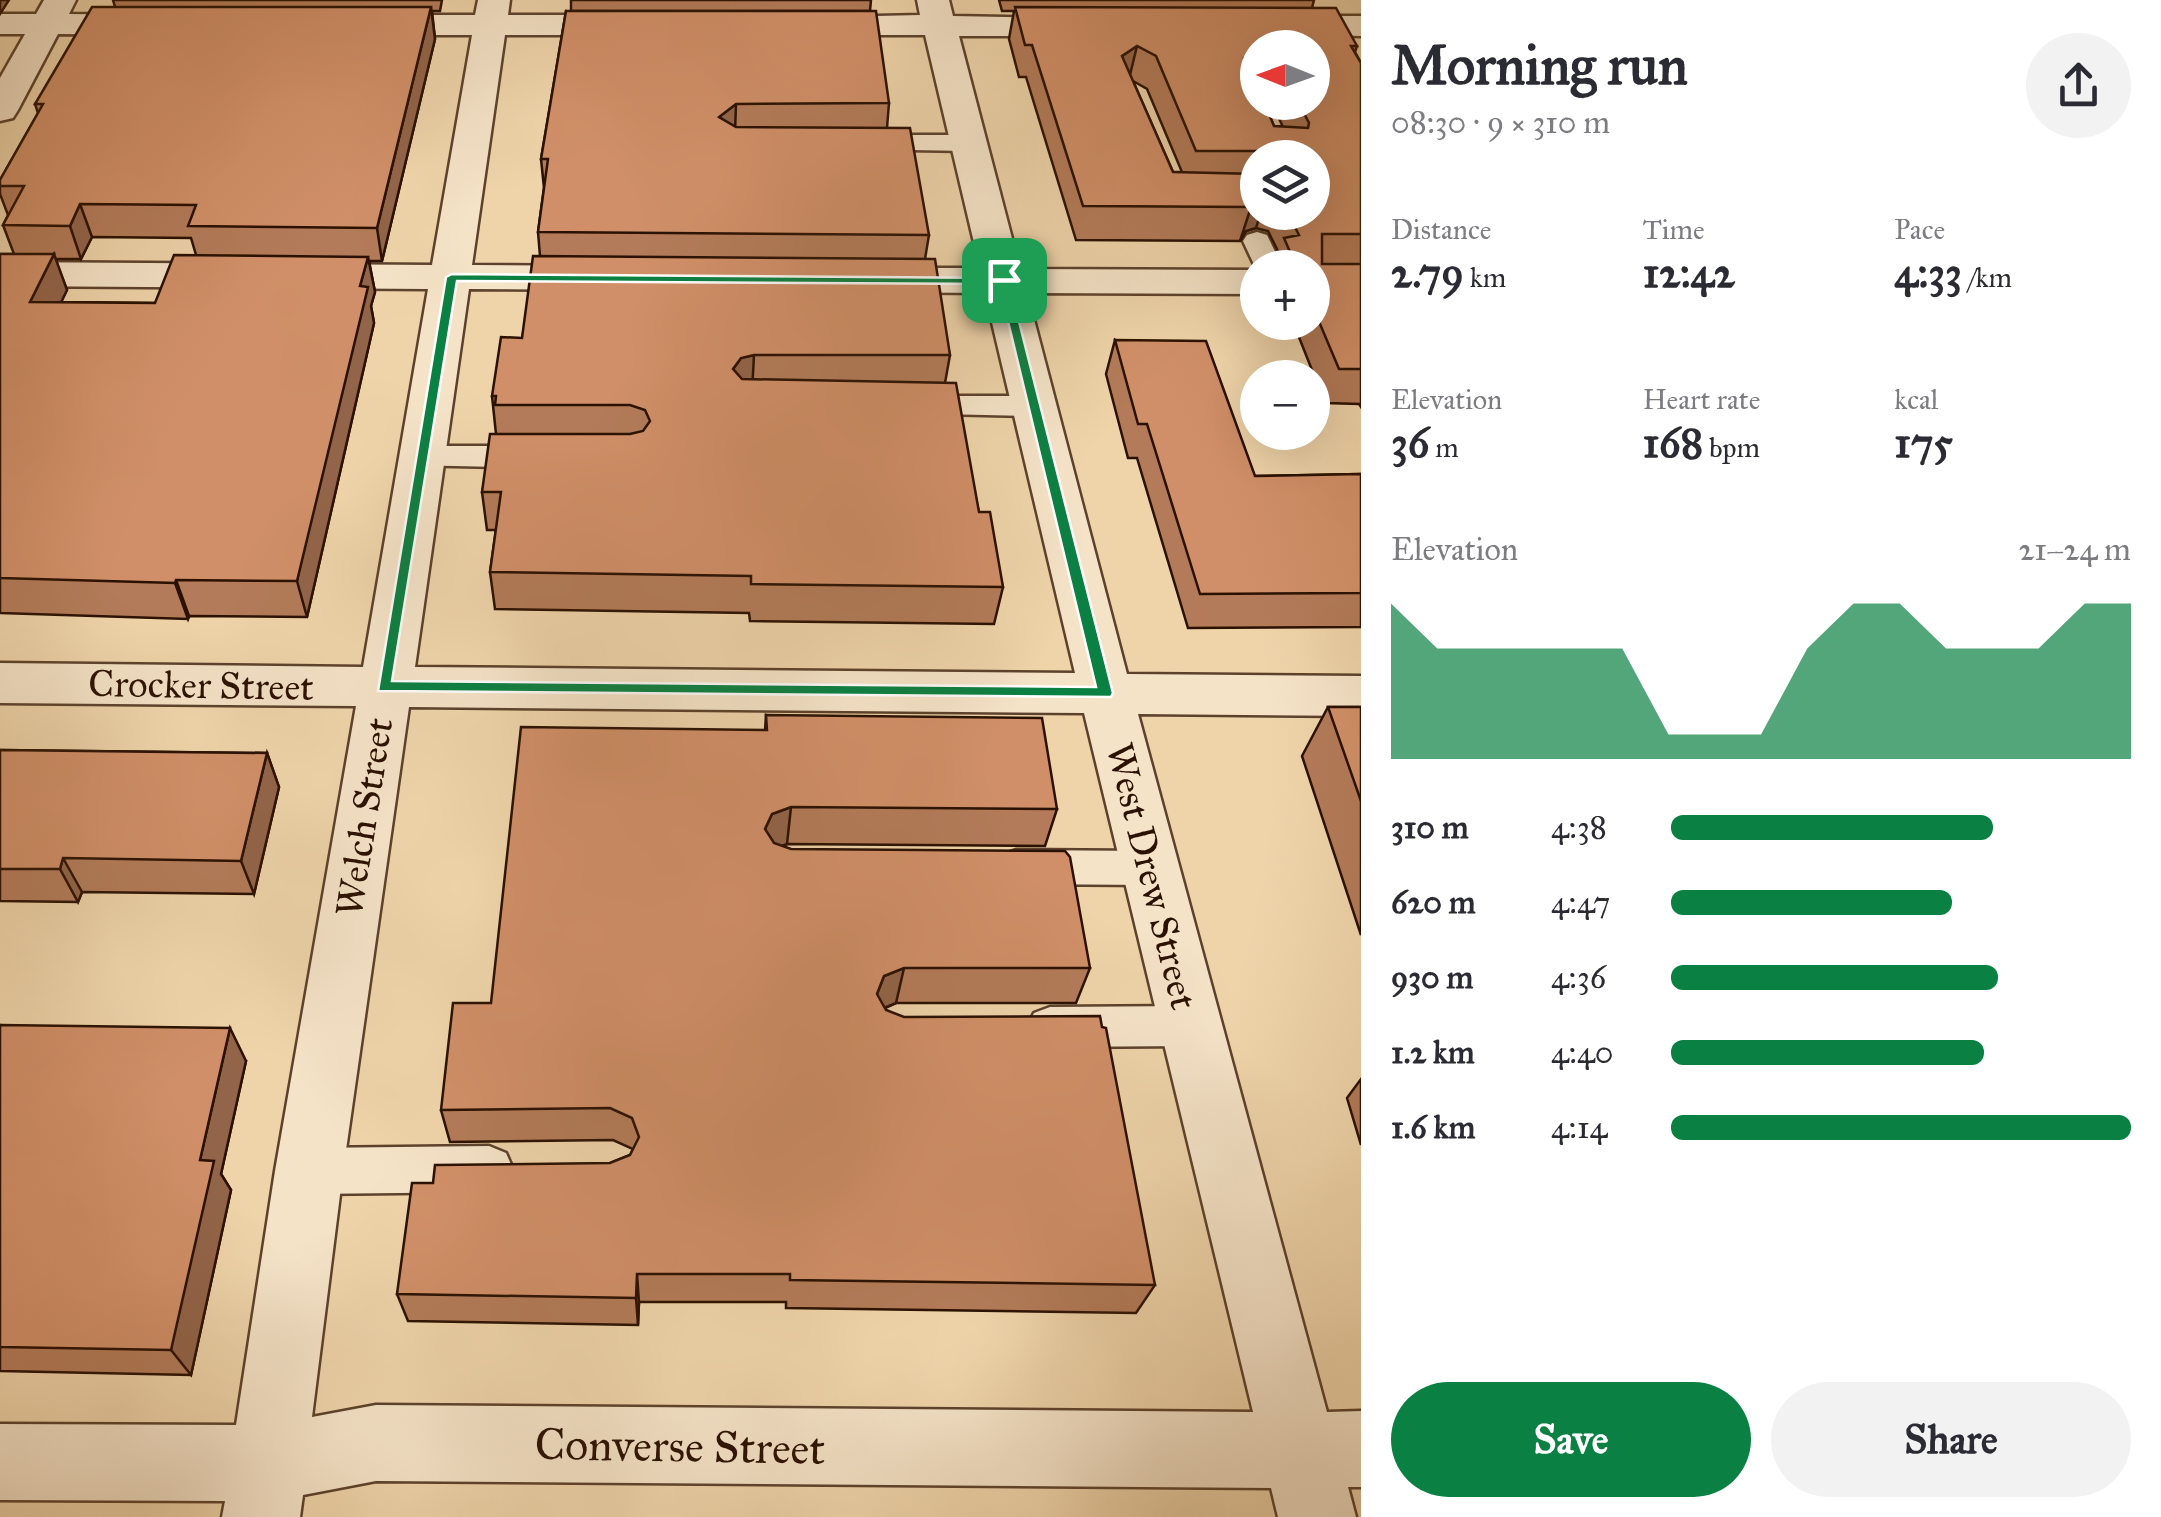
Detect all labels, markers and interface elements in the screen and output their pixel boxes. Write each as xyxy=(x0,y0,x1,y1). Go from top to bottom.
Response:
north arrow xyxy=(1240,30,1330,120)
map controls xyxy=(1240,30,1330,450)
text: Morning run xyxy=(1391,32,1688,99)
button: share xyxy=(2026,33,2131,138)
text: 08:30 · 9 × 310 m xyxy=(1391,103,1610,142)
button: layers xyxy=(1240,140,1330,230)
text: Distance xyxy=(1391,212,1491,247)
text: Time xyxy=(1643,212,1705,247)
text: Pace xyxy=(1894,212,1945,247)
pin xyxy=(962,238,1047,323)
text: 2.79 xyxy=(1391,247,1464,299)
text: 12:42 xyxy=(1643,247,1735,299)
text: 4:33 xyxy=(1894,247,1962,299)
button: + xyxy=(1240,250,1330,340)
icon: arrive xyxy=(977,253,1032,308)
text: km xyxy=(1464,260,1506,295)
text: /km xyxy=(1962,260,2012,295)
button: − xyxy=(1240,360,1330,450)
text: Elevation xyxy=(1391,382,1502,417)
text: Heart rate xyxy=(1643,382,1760,417)
text: kcal xyxy=(1894,382,1938,417)
text: 36 xyxy=(1391,417,1429,469)
text: 168 xyxy=(1643,417,1703,469)
text: 175 xyxy=(1894,417,1953,469)
text: m xyxy=(1429,430,1459,465)
text: bpm xyxy=(1703,430,1760,465)
text: Elevation xyxy=(1391,530,1518,569)
text: 21–24 m xyxy=(2018,530,2131,569)
street label: Crocker Street xyxy=(88,660,314,710)
street label: Welch Street xyxy=(326,715,402,919)
street label: West Drew Street xyxy=(1097,738,1207,1014)
text: 310 m xyxy=(1391,808,1469,847)
text: 4:38 xyxy=(1551,808,1607,847)
text: 620 m xyxy=(1391,883,1476,922)
text: 4:47 xyxy=(1551,883,1610,922)
text: 930 m xyxy=(1391,958,1473,997)
text: 4:36 xyxy=(1551,958,1606,997)
text: 1.2 km xyxy=(1391,1033,1475,1072)
text: 4:40 xyxy=(1551,1033,1613,1072)
text: 1.6 km xyxy=(1391,1108,1475,1147)
text: 4:14 xyxy=(1551,1108,1607,1147)
button: Save xyxy=(1391,1382,1751,1497)
button: Share xyxy=(1771,1382,2131,1497)
street label: Converse Street xyxy=(534,1416,826,1476)

